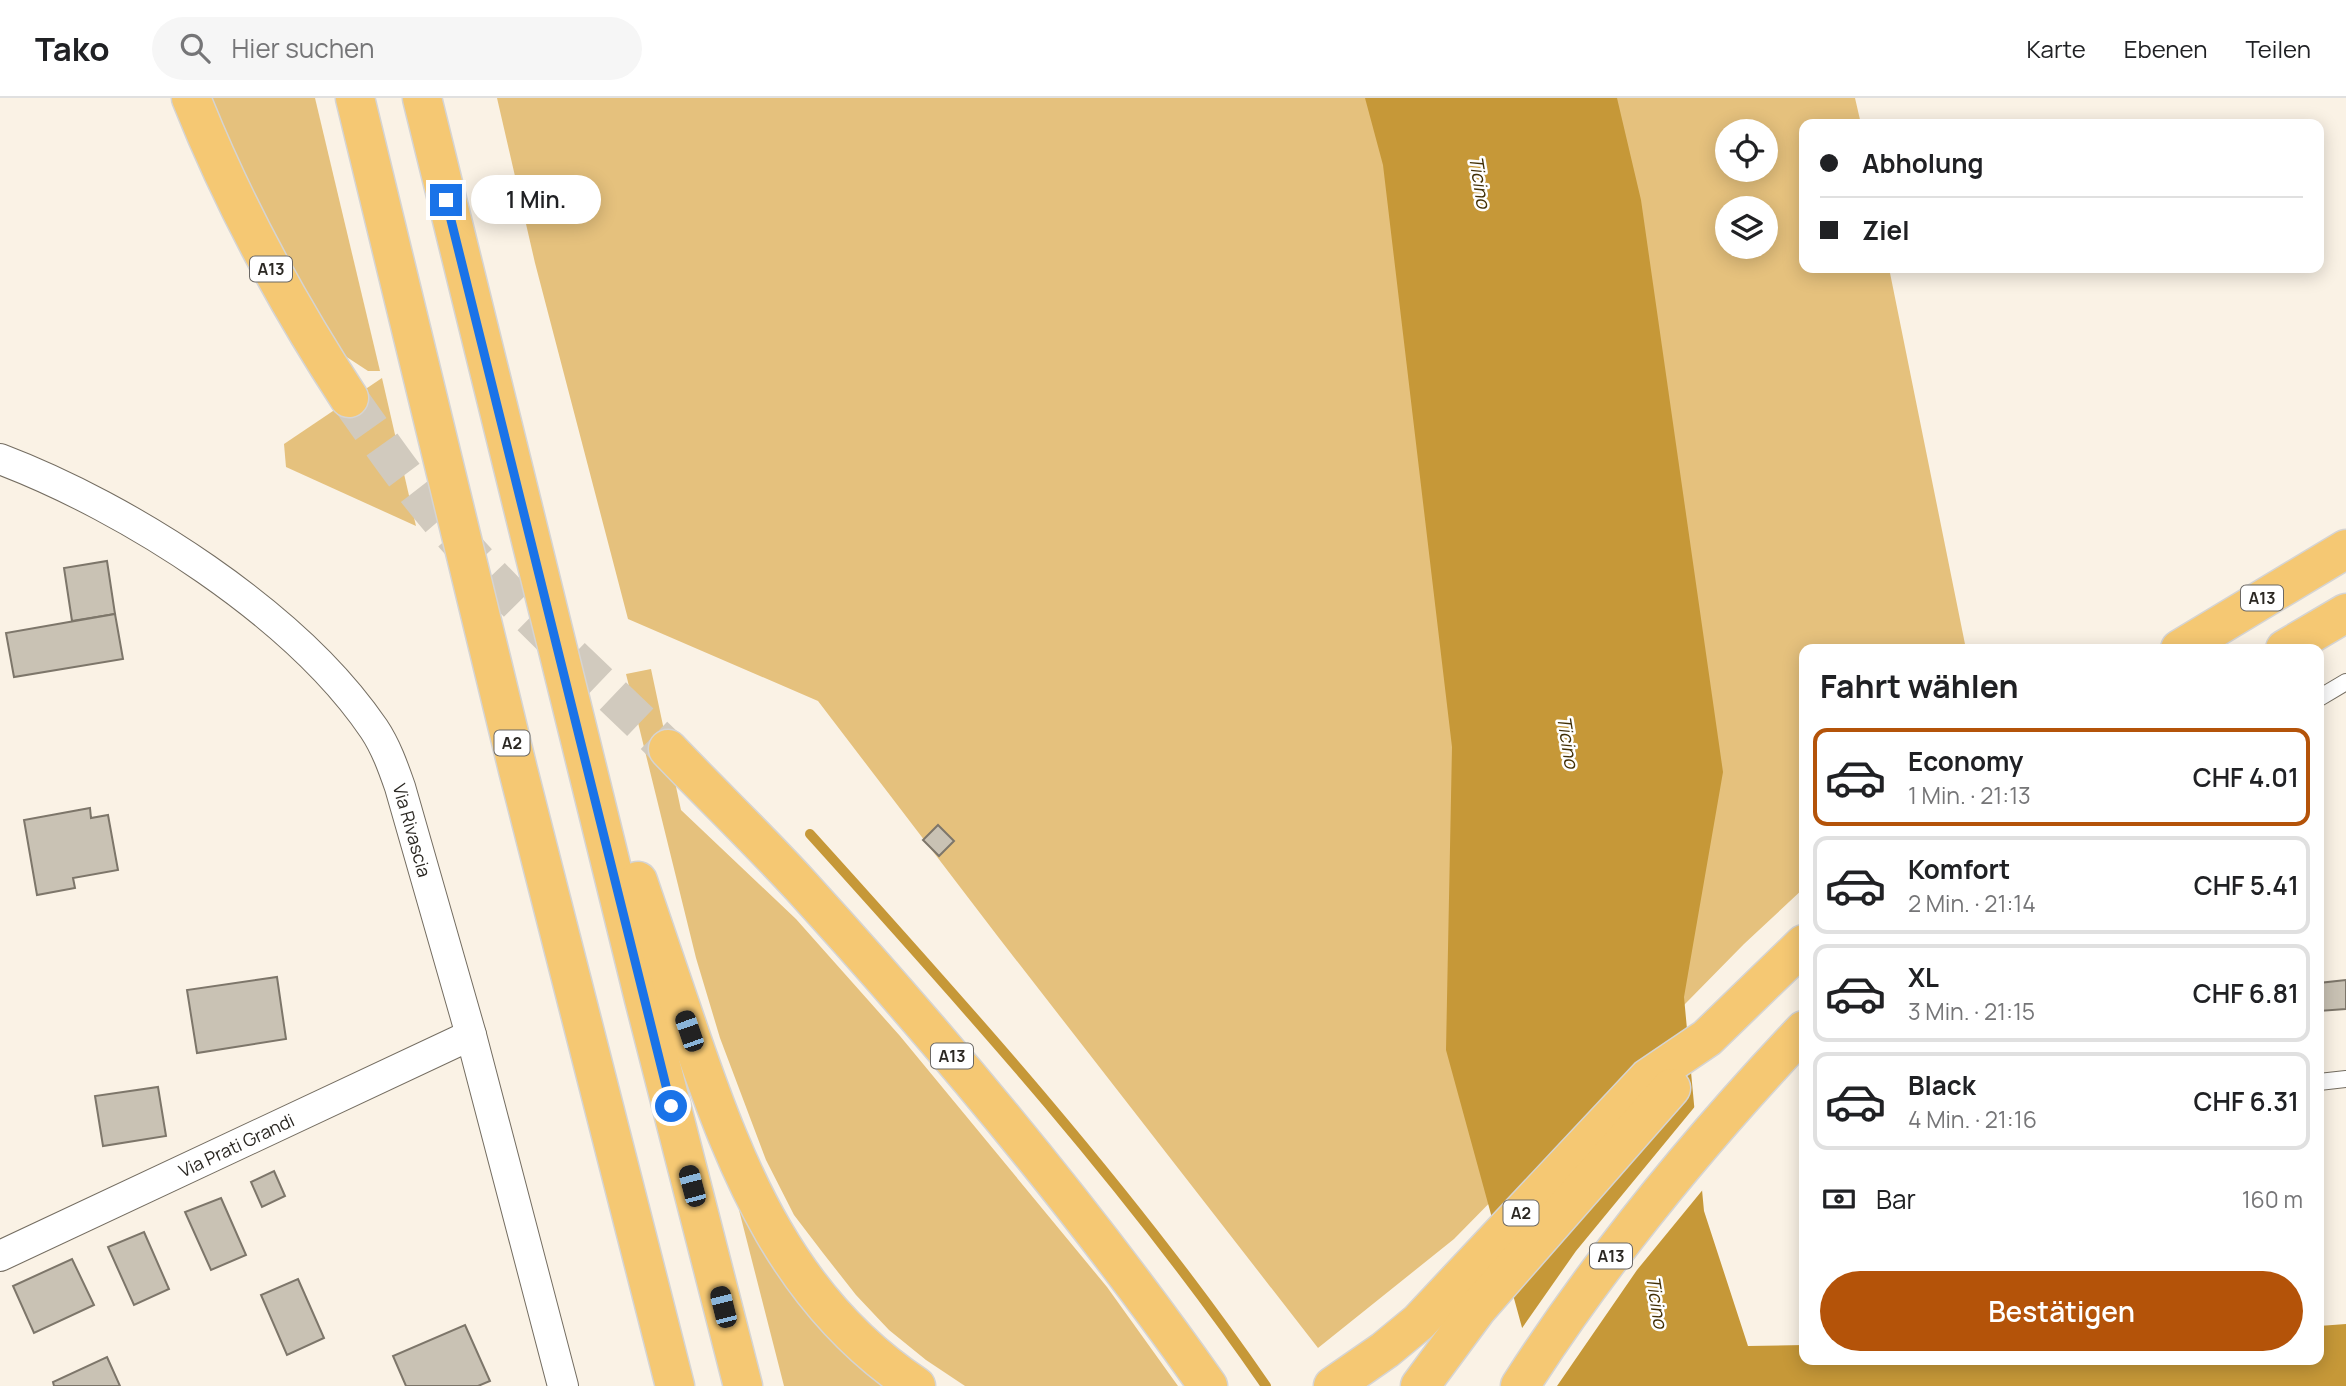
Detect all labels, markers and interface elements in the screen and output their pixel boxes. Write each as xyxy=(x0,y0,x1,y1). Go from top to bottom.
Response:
search box xyxy=(152,17,642,80)
text: Tako xyxy=(35,26,110,71)
icon: search xyxy=(176,29,214,67)
text: Hier suchen xyxy=(232,30,374,66)
text: Karte xyxy=(2026,32,2086,65)
text: Ebenen xyxy=(2124,32,2207,65)
text: Teilen xyxy=(2245,32,2311,65)
map controls xyxy=(1715,119,1778,259)
button: locate xyxy=(1715,119,1778,182)
text: Abholung xyxy=(1862,145,1984,181)
water label: Ticino xyxy=(1463,154,1497,212)
callout: 1 Min. xyxy=(471,176,600,224)
text: 1 Min. xyxy=(506,183,566,215)
route end xyxy=(430,184,462,216)
button: layers xyxy=(1715,196,1778,259)
text: Ziel xyxy=(1862,212,1910,248)
road number: A13 xyxy=(250,256,292,281)
road number: A13 xyxy=(2241,586,2283,610)
text: Fahrt wählen xyxy=(1820,664,2019,708)
water label: Ticino xyxy=(1551,714,1585,772)
road number: A2 xyxy=(494,730,530,756)
text: Economy xyxy=(1908,743,2023,779)
icon: car xyxy=(1824,746,1887,809)
text: CHF 4.01 xyxy=(2193,759,2299,795)
text: 1 Min. · 21:13 xyxy=(1908,779,2031,811)
street label: Via Rivascia xyxy=(388,781,437,880)
text: Komfort xyxy=(1908,851,2010,887)
icon: car xyxy=(1824,854,1887,917)
text: CHF 5.41 xyxy=(2194,867,2299,903)
text: 2 Min. · 21:14 xyxy=(1908,887,2036,919)
text: XL xyxy=(1908,959,1939,995)
icon: car xyxy=(1824,962,1887,1025)
text: CHF 6.81 xyxy=(2193,975,2299,1011)
text: 3 Min. · 21:15 xyxy=(1908,995,2035,1027)
car xyxy=(673,1008,706,1054)
road number: A13 xyxy=(931,1044,973,1068)
text: Black xyxy=(1908,1067,1976,1103)
icon: car xyxy=(1824,1070,1887,1133)
text: CHF 6.31 xyxy=(2193,1083,2299,1119)
route start xyxy=(655,1090,687,1122)
text: 4 Min. · 21:16 xyxy=(1908,1103,2037,1135)
street label: Via Prati Grandi xyxy=(175,1108,298,1182)
car xyxy=(677,1163,708,1209)
icon: cash xyxy=(1820,1180,1858,1218)
text: Bar xyxy=(1876,1181,1916,1217)
text: 160 m xyxy=(2242,1183,2303,1215)
road number: A2 xyxy=(1504,1200,1538,1226)
road number: A13 xyxy=(1590,1244,1632,1268)
button: Bestätigen xyxy=(1820,1271,2303,1351)
water label: Ticino xyxy=(1640,1274,1674,1332)
car xyxy=(708,1284,739,1330)

